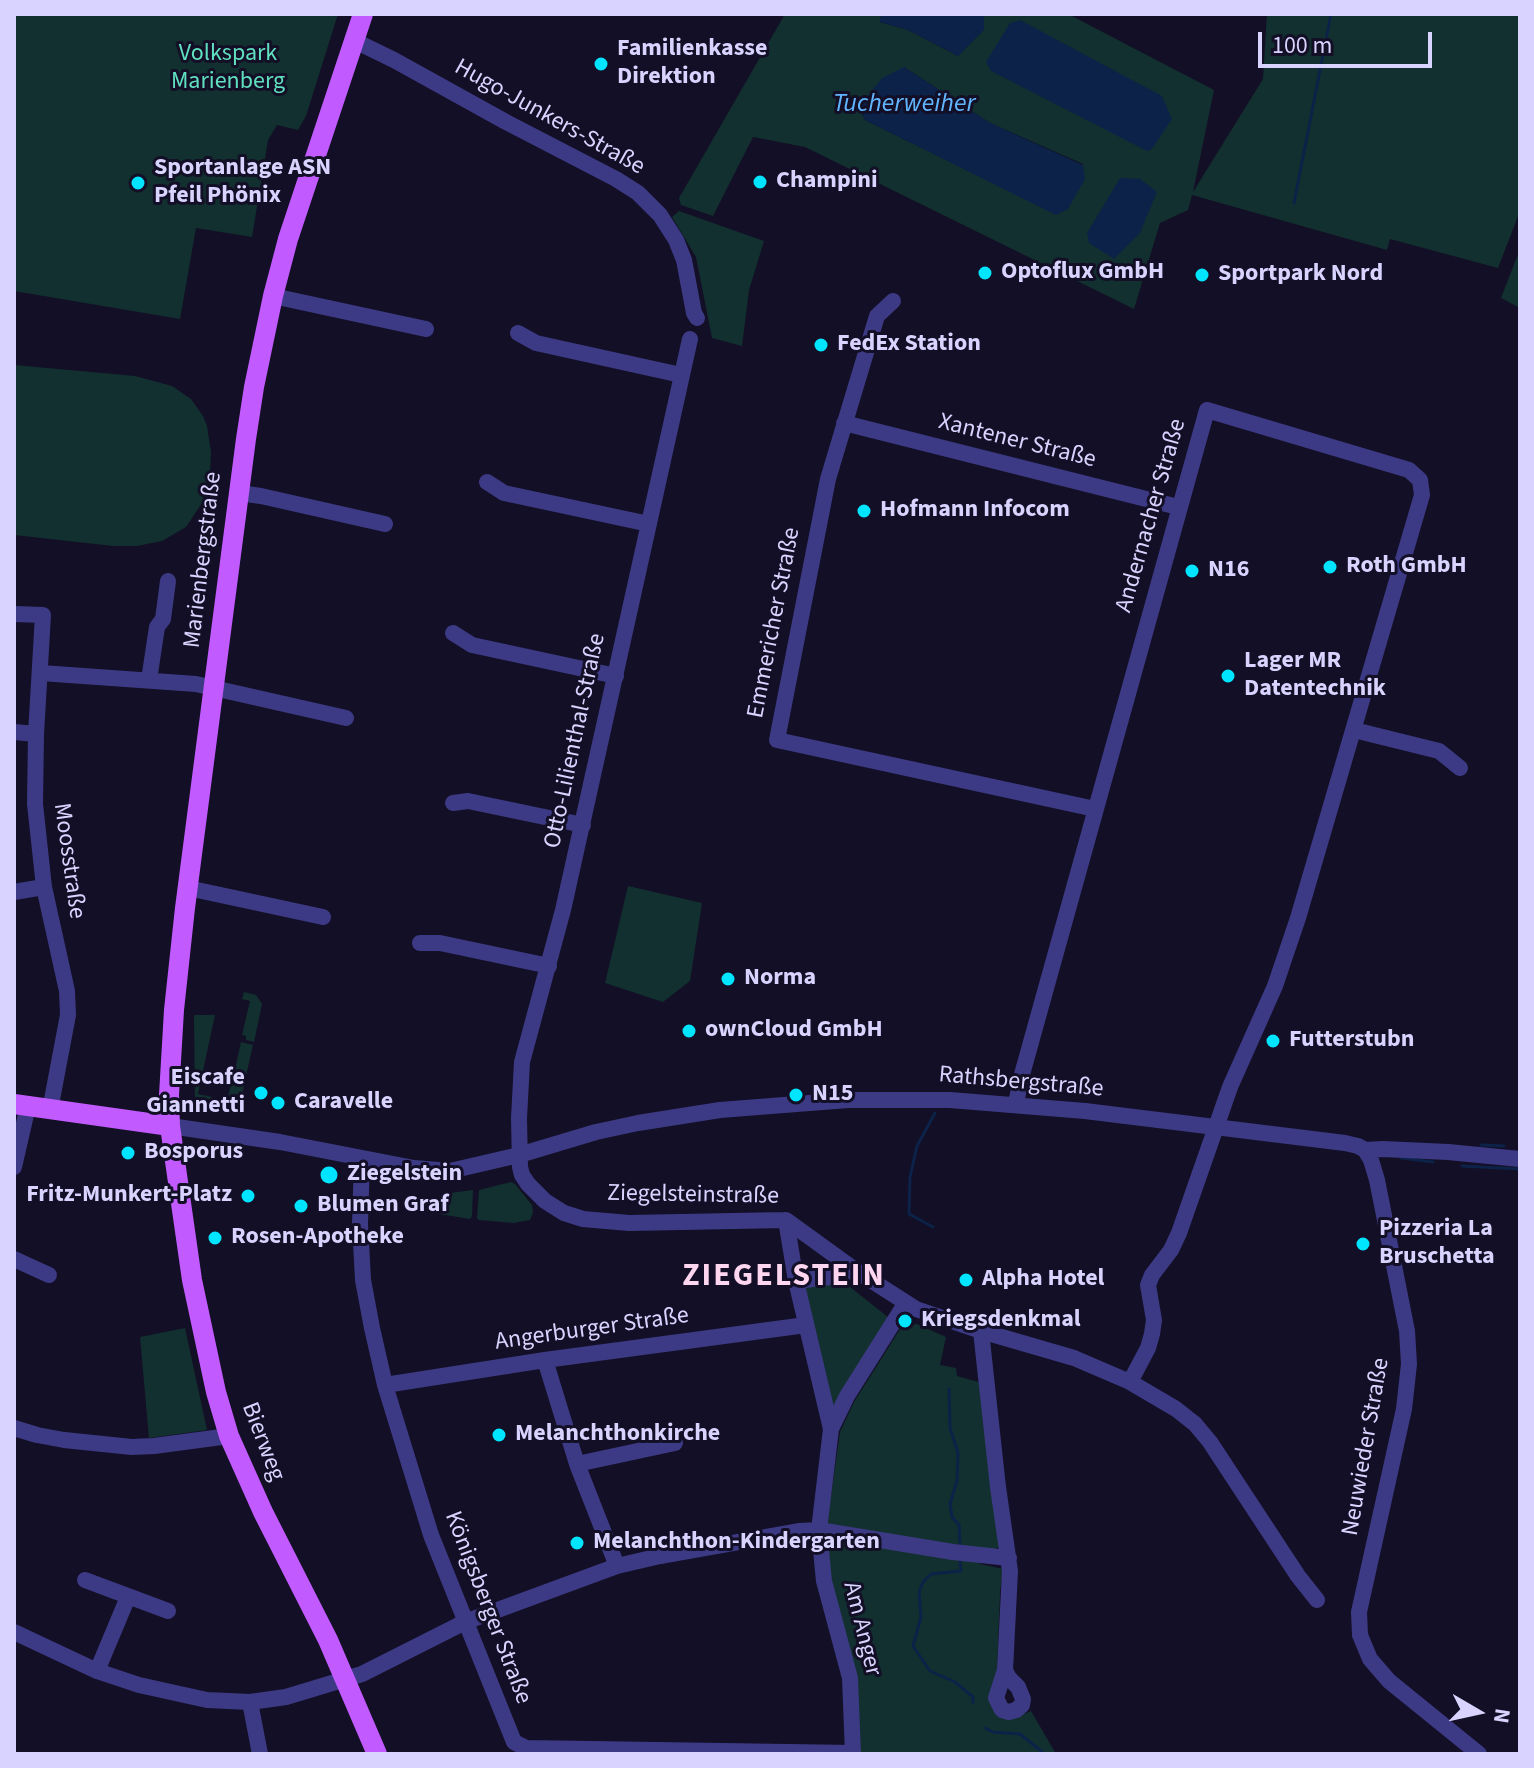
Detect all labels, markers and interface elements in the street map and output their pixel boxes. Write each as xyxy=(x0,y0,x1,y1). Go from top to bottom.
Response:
scale bar xyxy=(1262,16,1436,66)
text: 100 m xyxy=(1272,28,1332,63)
place label: Familienkasse Direktion xyxy=(617,36,767,92)
park label: Volkspark Marienberg xyxy=(171,41,285,97)
street label: Hugo-Junkers-Straße xyxy=(449,54,649,182)
marker: Familienkasse Direktion xyxy=(592,55,610,73)
water label: Tucherweiher xyxy=(833,89,975,121)
place label: Sportanlage ASN Pfeil Phönix xyxy=(154,155,331,211)
place label: Champini xyxy=(776,168,878,196)
marker: Champini xyxy=(751,173,769,191)
marker: Sportanlage ASN Pfeil Phönix xyxy=(129,174,147,192)
place label: Optoflux GmbH xyxy=(1001,259,1164,287)
place label: Sportpark Nord xyxy=(1218,261,1383,289)
marker: Optoflux GmbH xyxy=(976,264,994,282)
marker: Sportpark Nord xyxy=(1193,266,1211,284)
place label: FedEx Station xyxy=(837,331,981,359)
marker: FedEx Station xyxy=(812,336,830,354)
street label: Xantener Straße xyxy=(935,409,1099,475)
street label: Andernacher Straße xyxy=(1111,416,1193,616)
street label: Marienbergstraße xyxy=(179,470,229,650)
place label: Hofmann Infocom xyxy=(880,497,1070,525)
marker: Hofmann Infocom xyxy=(855,502,873,520)
street label: Emmericher Straße xyxy=(742,525,808,721)
place label: Roth GmbH xyxy=(1346,553,1467,581)
place label: N16 xyxy=(1208,557,1249,585)
marker: Roth GmbH xyxy=(1321,558,1339,576)
marker: N16 xyxy=(1183,562,1201,580)
street label: Otto-Lilienthal-Straße xyxy=(539,631,613,851)
place label: Lager MR Datentechnik xyxy=(1244,648,1386,704)
marker: Lager MR Datentechnik xyxy=(1219,667,1237,685)
street label: Moosstraße xyxy=(46,801,90,921)
place label: Norma xyxy=(744,965,816,993)
marker: Norma xyxy=(719,970,737,988)
place label: ownCloud GmbH xyxy=(705,1017,883,1045)
marker: ownCloud GmbH xyxy=(680,1022,698,1040)
place label: Futterstubn xyxy=(1289,1027,1414,1055)
marker: Futterstubn xyxy=(1264,1032,1282,1050)
street label: Rathsbergstraße xyxy=(937,1061,1105,1105)
place label: Eiscafe Giannetti xyxy=(146,1065,245,1121)
place label: N15 xyxy=(812,1081,853,1109)
marker: Eiscafe Giannetti xyxy=(252,1084,270,1102)
marker: N15 xyxy=(787,1086,805,1104)
place label: Caravelle xyxy=(294,1089,393,1117)
marker: Caravelle xyxy=(269,1094,287,1112)
place label: Bosporus xyxy=(144,1139,243,1167)
marker: Bosporus xyxy=(119,1144,137,1162)
place label: Ziegelstein xyxy=(347,1161,462,1189)
marker: Ziegelstein xyxy=(318,1164,340,1186)
street label: Ziegelsteinstraße xyxy=(607,1180,779,1212)
place label: Fritz-Munkert-Platz xyxy=(26,1182,232,1210)
marker: Fritz-Munkert-Platz xyxy=(239,1187,257,1205)
place label: Blumen Graf xyxy=(317,1192,449,1220)
marker: Blumen Graf xyxy=(292,1197,310,1215)
place label: Pizzeria La Bruschetta xyxy=(1379,1216,1495,1272)
place label: Rosen-Apotheke xyxy=(231,1224,404,1252)
marker: Rosen-Apotheke xyxy=(206,1229,224,1247)
marker: Pizzeria La Bruschetta xyxy=(1354,1235,1372,1253)
district label: ZIEGELSTEIN xyxy=(682,1259,886,1297)
place label: Alpha Hotel xyxy=(982,1266,1104,1294)
marker: Alpha Hotel xyxy=(957,1271,975,1289)
street label: Angerburger Straße xyxy=(493,1302,691,1358)
place label: Kriegsdenkmal xyxy=(921,1307,1081,1335)
marker: Kriegsdenkmal xyxy=(896,1312,914,1330)
street label: Neuwieder Straße xyxy=(1337,1356,1397,1538)
street label: Bierweg xyxy=(234,1399,290,1485)
place label: Melanchthonkirche xyxy=(515,1421,720,1449)
marker: Melanchthonkirche xyxy=(490,1426,508,1444)
street label: Königsberger Straße xyxy=(437,1508,537,1708)
place label: Melanchthon-Kindergarten xyxy=(593,1529,880,1557)
marker: Melanchthon-Kindergarten xyxy=(568,1534,586,1552)
street label: Am Anger xyxy=(835,1579,887,1679)
north arrow xyxy=(1438,1672,1518,1752)
text: N xyxy=(1485,1706,1519,1725)

